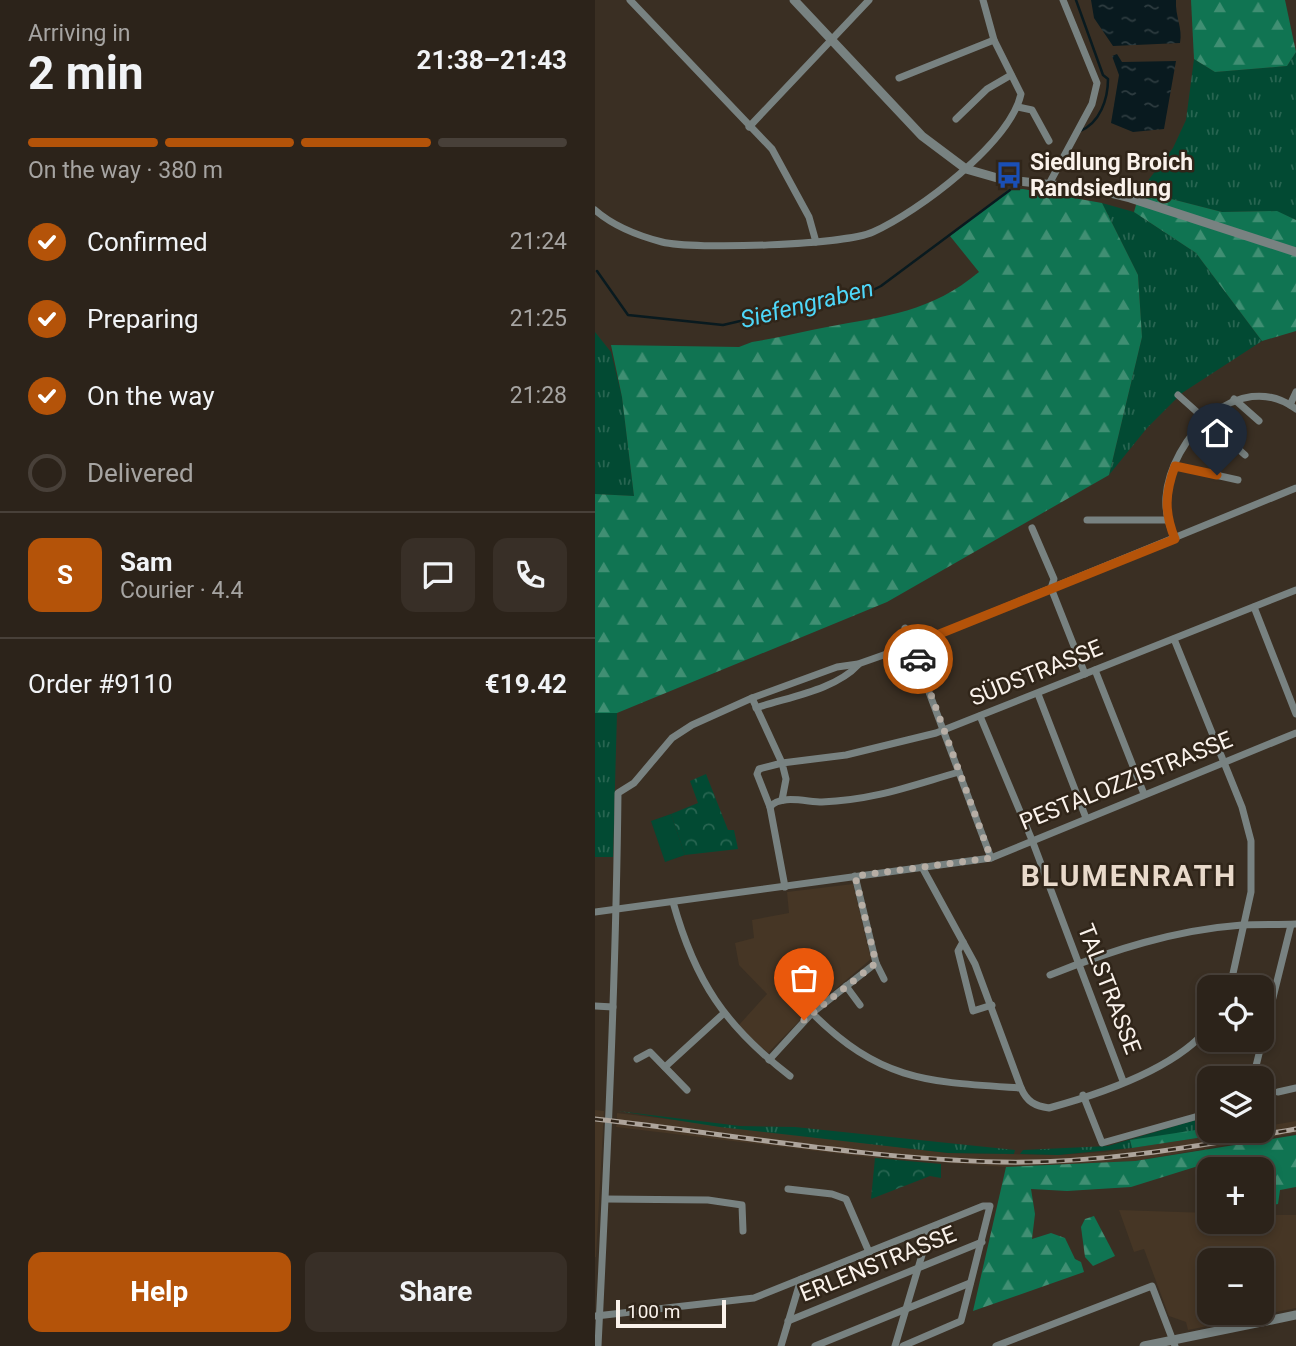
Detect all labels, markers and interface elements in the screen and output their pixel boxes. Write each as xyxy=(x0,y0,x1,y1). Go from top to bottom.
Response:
text: Arriving in xyxy=(28,20,131,47)
text: 21:38–21:43 xyxy=(417,45,567,75)
text: 2 min xyxy=(28,46,144,100)
place label: Siedlung Broich Randsiedlung xyxy=(1030,149,1193,202)
text: On the way · 380 m xyxy=(28,157,223,184)
bus stop icon: Siedlung Broich Randsiedlung xyxy=(994,160,1024,190)
icon: check xyxy=(28,223,66,261)
text: Confirmed xyxy=(87,227,208,257)
text: 21:24 xyxy=(510,228,567,255)
water label: Siefengraben xyxy=(737,274,877,334)
icon: check xyxy=(28,300,66,338)
text: Preparing xyxy=(87,304,199,334)
text: 21:25 xyxy=(510,305,567,332)
icon: check xyxy=(28,377,66,415)
text: On the way xyxy=(87,381,215,411)
text: 21:28 xyxy=(510,382,567,409)
pin xyxy=(1187,403,1247,475)
icon: home xyxy=(1198,414,1236,452)
text: Delivered xyxy=(87,458,194,488)
button: chat xyxy=(401,538,475,612)
button: phone xyxy=(493,538,567,612)
text: Sam xyxy=(120,547,172,577)
text: S xyxy=(57,560,73,590)
text: Courier · 4.4 xyxy=(120,577,243,604)
courier xyxy=(883,624,953,694)
street label: SÜDSTRASSE xyxy=(965,633,1106,712)
icon: car xyxy=(899,640,937,678)
text: Order #9110 xyxy=(28,669,173,699)
text: €19.42 xyxy=(485,669,567,699)
street label: PESTALOZZISTRASSE xyxy=(1016,726,1236,836)
district label: BLUMENRATH xyxy=(1021,858,1237,893)
street label: TALSTRASSE xyxy=(1072,920,1146,1058)
pin xyxy=(774,948,834,1020)
icon: bag xyxy=(785,959,823,997)
map controls xyxy=(1197,975,1274,1325)
button: locate xyxy=(1197,975,1274,1052)
button: layers xyxy=(1197,1066,1274,1143)
button: + xyxy=(1197,1157,1274,1234)
street label: ERLENSTRASSE xyxy=(796,1220,960,1308)
button: − xyxy=(1197,1248,1274,1325)
button: Help xyxy=(28,1252,291,1332)
button: Share xyxy=(305,1252,567,1332)
scale bar xyxy=(616,1297,726,1329)
text: 100 m xyxy=(627,1300,680,1323)

